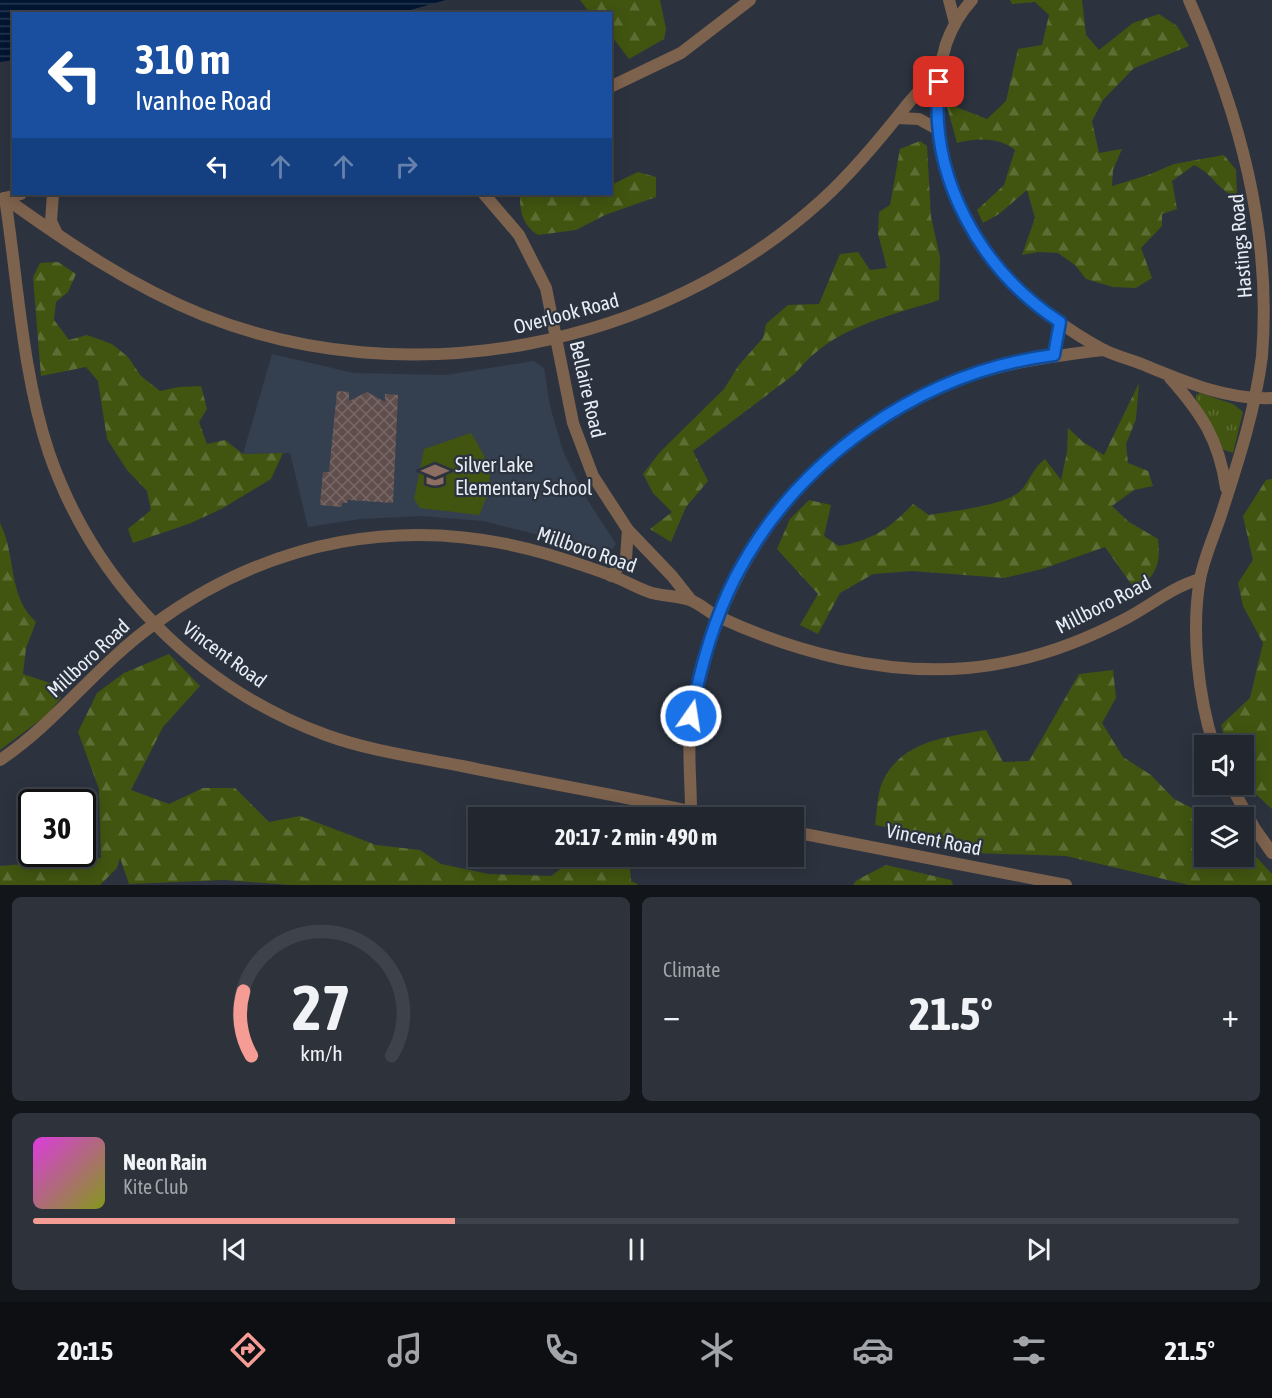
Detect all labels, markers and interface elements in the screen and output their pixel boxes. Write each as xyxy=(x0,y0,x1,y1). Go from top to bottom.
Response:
text: 310 m xyxy=(135,35,230,83)
icon: left xyxy=(36,36,114,114)
pin xyxy=(913,56,964,107)
icon: arrive xyxy=(922,65,955,98)
text: Ivanhoe Road xyxy=(135,85,272,116)
icon: left xyxy=(201,150,234,183)
icon: ahead xyxy=(264,150,297,183)
icon: ahead xyxy=(327,150,360,183)
icon: right xyxy=(390,150,423,183)
street label: Hastings Road xyxy=(1224,193,1256,299)
street label: Overlook Road xyxy=(511,288,621,338)
street label: Bellaire Road xyxy=(566,338,610,440)
place label: Silver Lake Elementary School xyxy=(455,453,593,499)
school or university icon: Silver Lake Elementary School xyxy=(420,460,450,490)
street label: Millboro Road xyxy=(534,521,640,577)
street label: Millboro Road xyxy=(1052,570,1154,638)
street label: Millboro Road xyxy=(42,614,134,702)
street label: Vincent Road xyxy=(179,616,271,692)
position arrow xyxy=(659,684,723,748)
map controls xyxy=(1194,735,1254,867)
button: sound xyxy=(1194,735,1254,795)
speed limit sign: 30 xyxy=(18,789,96,867)
button: layers xyxy=(1194,807,1254,867)
street label: Vincent Road xyxy=(884,818,984,860)
text: 20:17 · 2 min · 490 m xyxy=(555,824,717,850)
text: Climate xyxy=(663,958,720,981)
text: 27 xyxy=(292,972,350,1043)
text: 21.5° xyxy=(909,988,993,1040)
text: − xyxy=(663,996,680,1034)
text: + xyxy=(1222,996,1239,1034)
text: km/h xyxy=(300,1041,342,1066)
text: Neon Rain xyxy=(123,1149,207,1175)
text: Kite Club xyxy=(123,1175,188,1198)
icon: previous xyxy=(218,1233,251,1266)
icon: pause xyxy=(620,1233,653,1266)
icon: next xyxy=(1022,1233,1055,1266)
icon: directions xyxy=(227,1329,269,1371)
icon: music xyxy=(384,1329,426,1371)
icon: phone xyxy=(540,1329,582,1371)
icon: climate xyxy=(696,1329,738,1371)
icon: car xyxy=(852,1329,894,1371)
icon: filters xyxy=(1008,1329,1050,1371)
text: 20:15 xyxy=(57,1335,113,1366)
text: 21.5° xyxy=(1165,1335,1215,1366)

